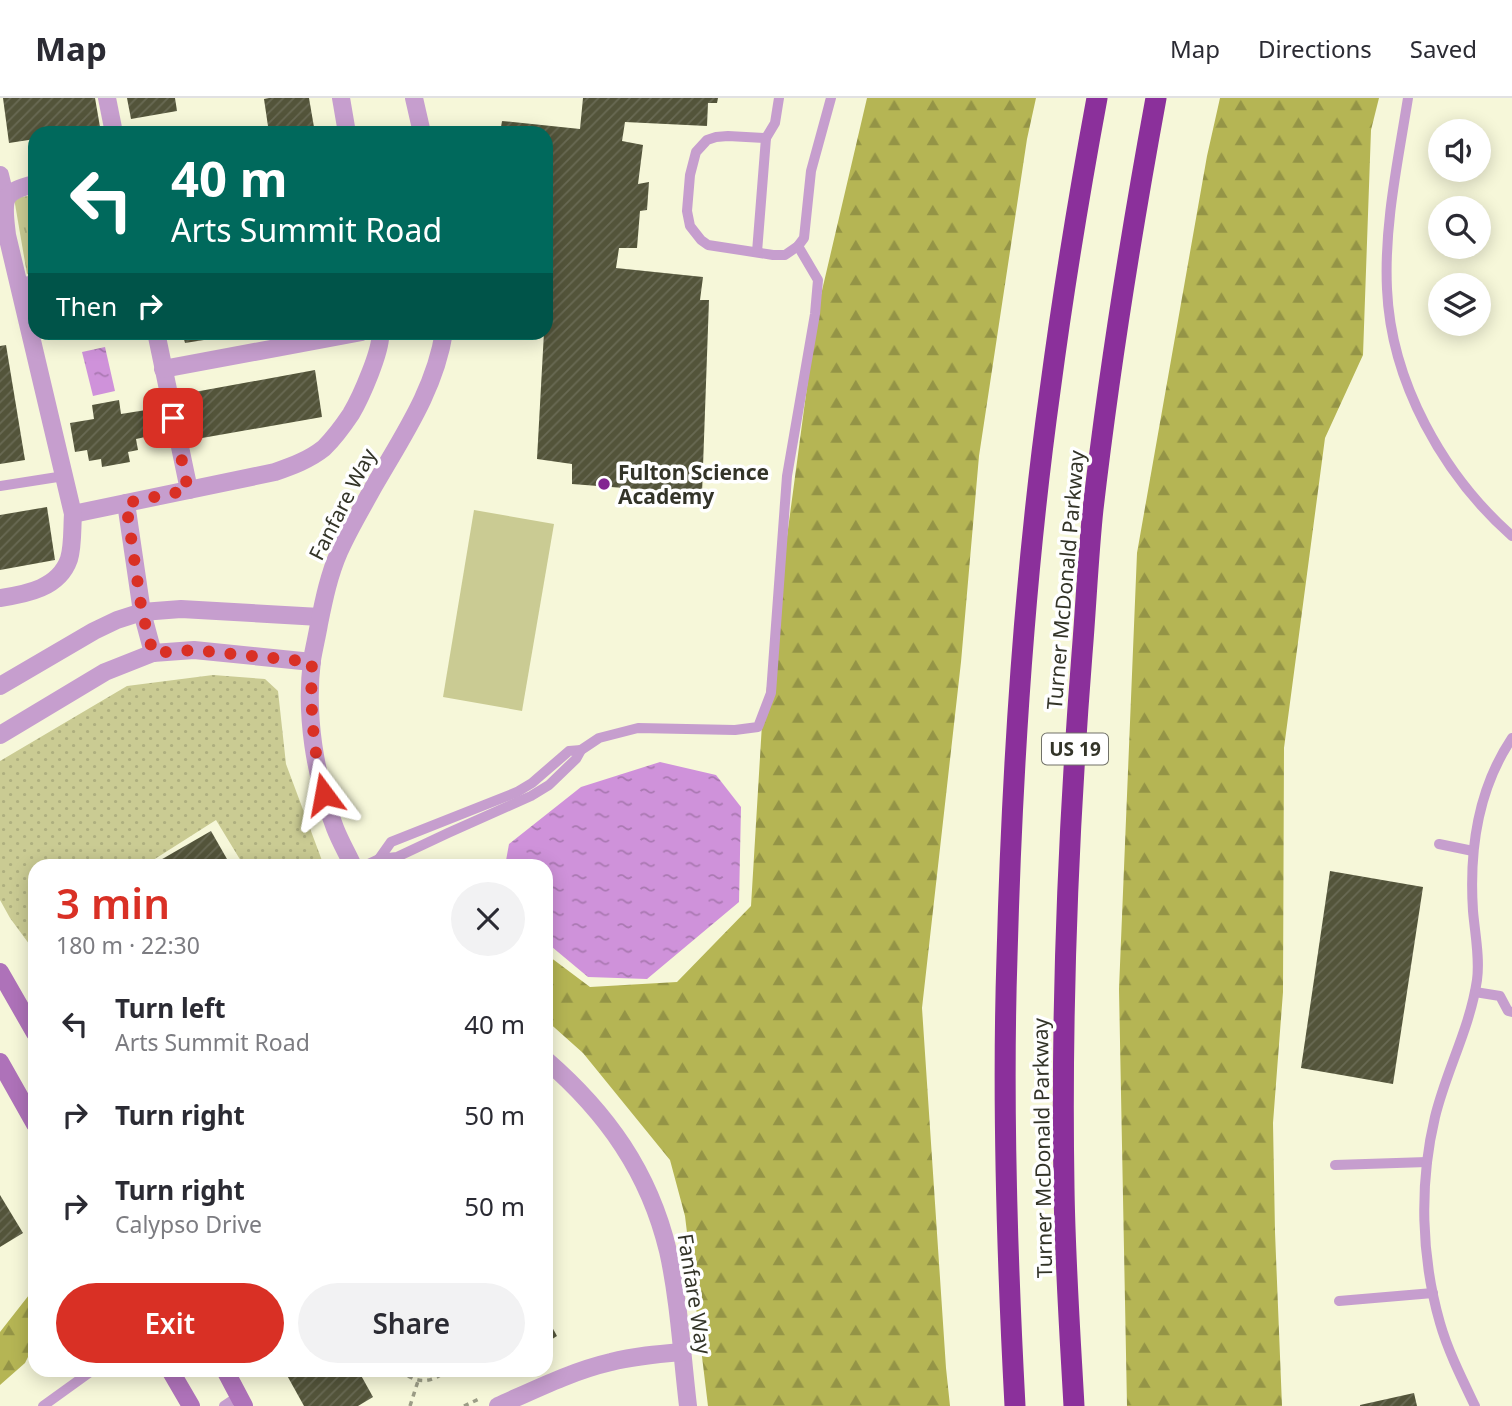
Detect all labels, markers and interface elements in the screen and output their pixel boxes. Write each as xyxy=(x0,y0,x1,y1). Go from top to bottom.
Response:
text: Map xyxy=(35,26,107,71)
text: Map xyxy=(1170,32,1220,65)
text: Directions xyxy=(1258,32,1372,65)
text: Saved xyxy=(1410,32,1477,65)
map controls xyxy=(1428,119,1491,336)
button: sound xyxy=(1428,119,1491,182)
text: 40 m xyxy=(171,145,288,211)
icon: left xyxy=(56,154,147,245)
button: search xyxy=(1428,196,1491,259)
text: Arts Summit Road xyxy=(171,208,442,251)
button: layers xyxy=(1428,273,1491,336)
icon: right xyxy=(131,287,169,325)
text: Then xyxy=(56,288,117,324)
pin xyxy=(143,388,203,448)
icon: arrive xyxy=(154,399,192,437)
street label: Fanfare Way xyxy=(302,443,382,565)
street label: Turner McDonald Parkway xyxy=(1040,449,1090,711)
place label: Fulton Science Academy xyxy=(618,458,769,510)
marker: Fulton Science Academy xyxy=(596,476,612,492)
road number: US 19 xyxy=(1042,734,1108,764)
position arrow xyxy=(287,757,361,831)
text: 3 min xyxy=(56,874,170,931)
button: close xyxy=(451,882,525,956)
text: 180 m · 22:30 xyxy=(56,929,200,961)
text: Turn left xyxy=(115,990,226,1026)
icon: left xyxy=(56,1005,94,1043)
text: 40 m xyxy=(464,1006,525,1042)
street label: Turner McDonald Parkway xyxy=(1026,1017,1058,1278)
text: Arts Summit Road xyxy=(115,1026,310,1058)
icon: right xyxy=(56,1096,94,1134)
text: Turn right xyxy=(115,1097,245,1133)
text: 50 m xyxy=(464,1097,525,1133)
text: Turn right xyxy=(115,1172,245,1208)
icon: right xyxy=(56,1187,94,1225)
text: 50 m xyxy=(464,1188,525,1224)
text: Calypso Drive xyxy=(115,1208,262,1240)
street label: Fanfare Way xyxy=(672,1232,718,1357)
button: Exit xyxy=(56,1283,284,1363)
button: Share xyxy=(298,1283,525,1363)

